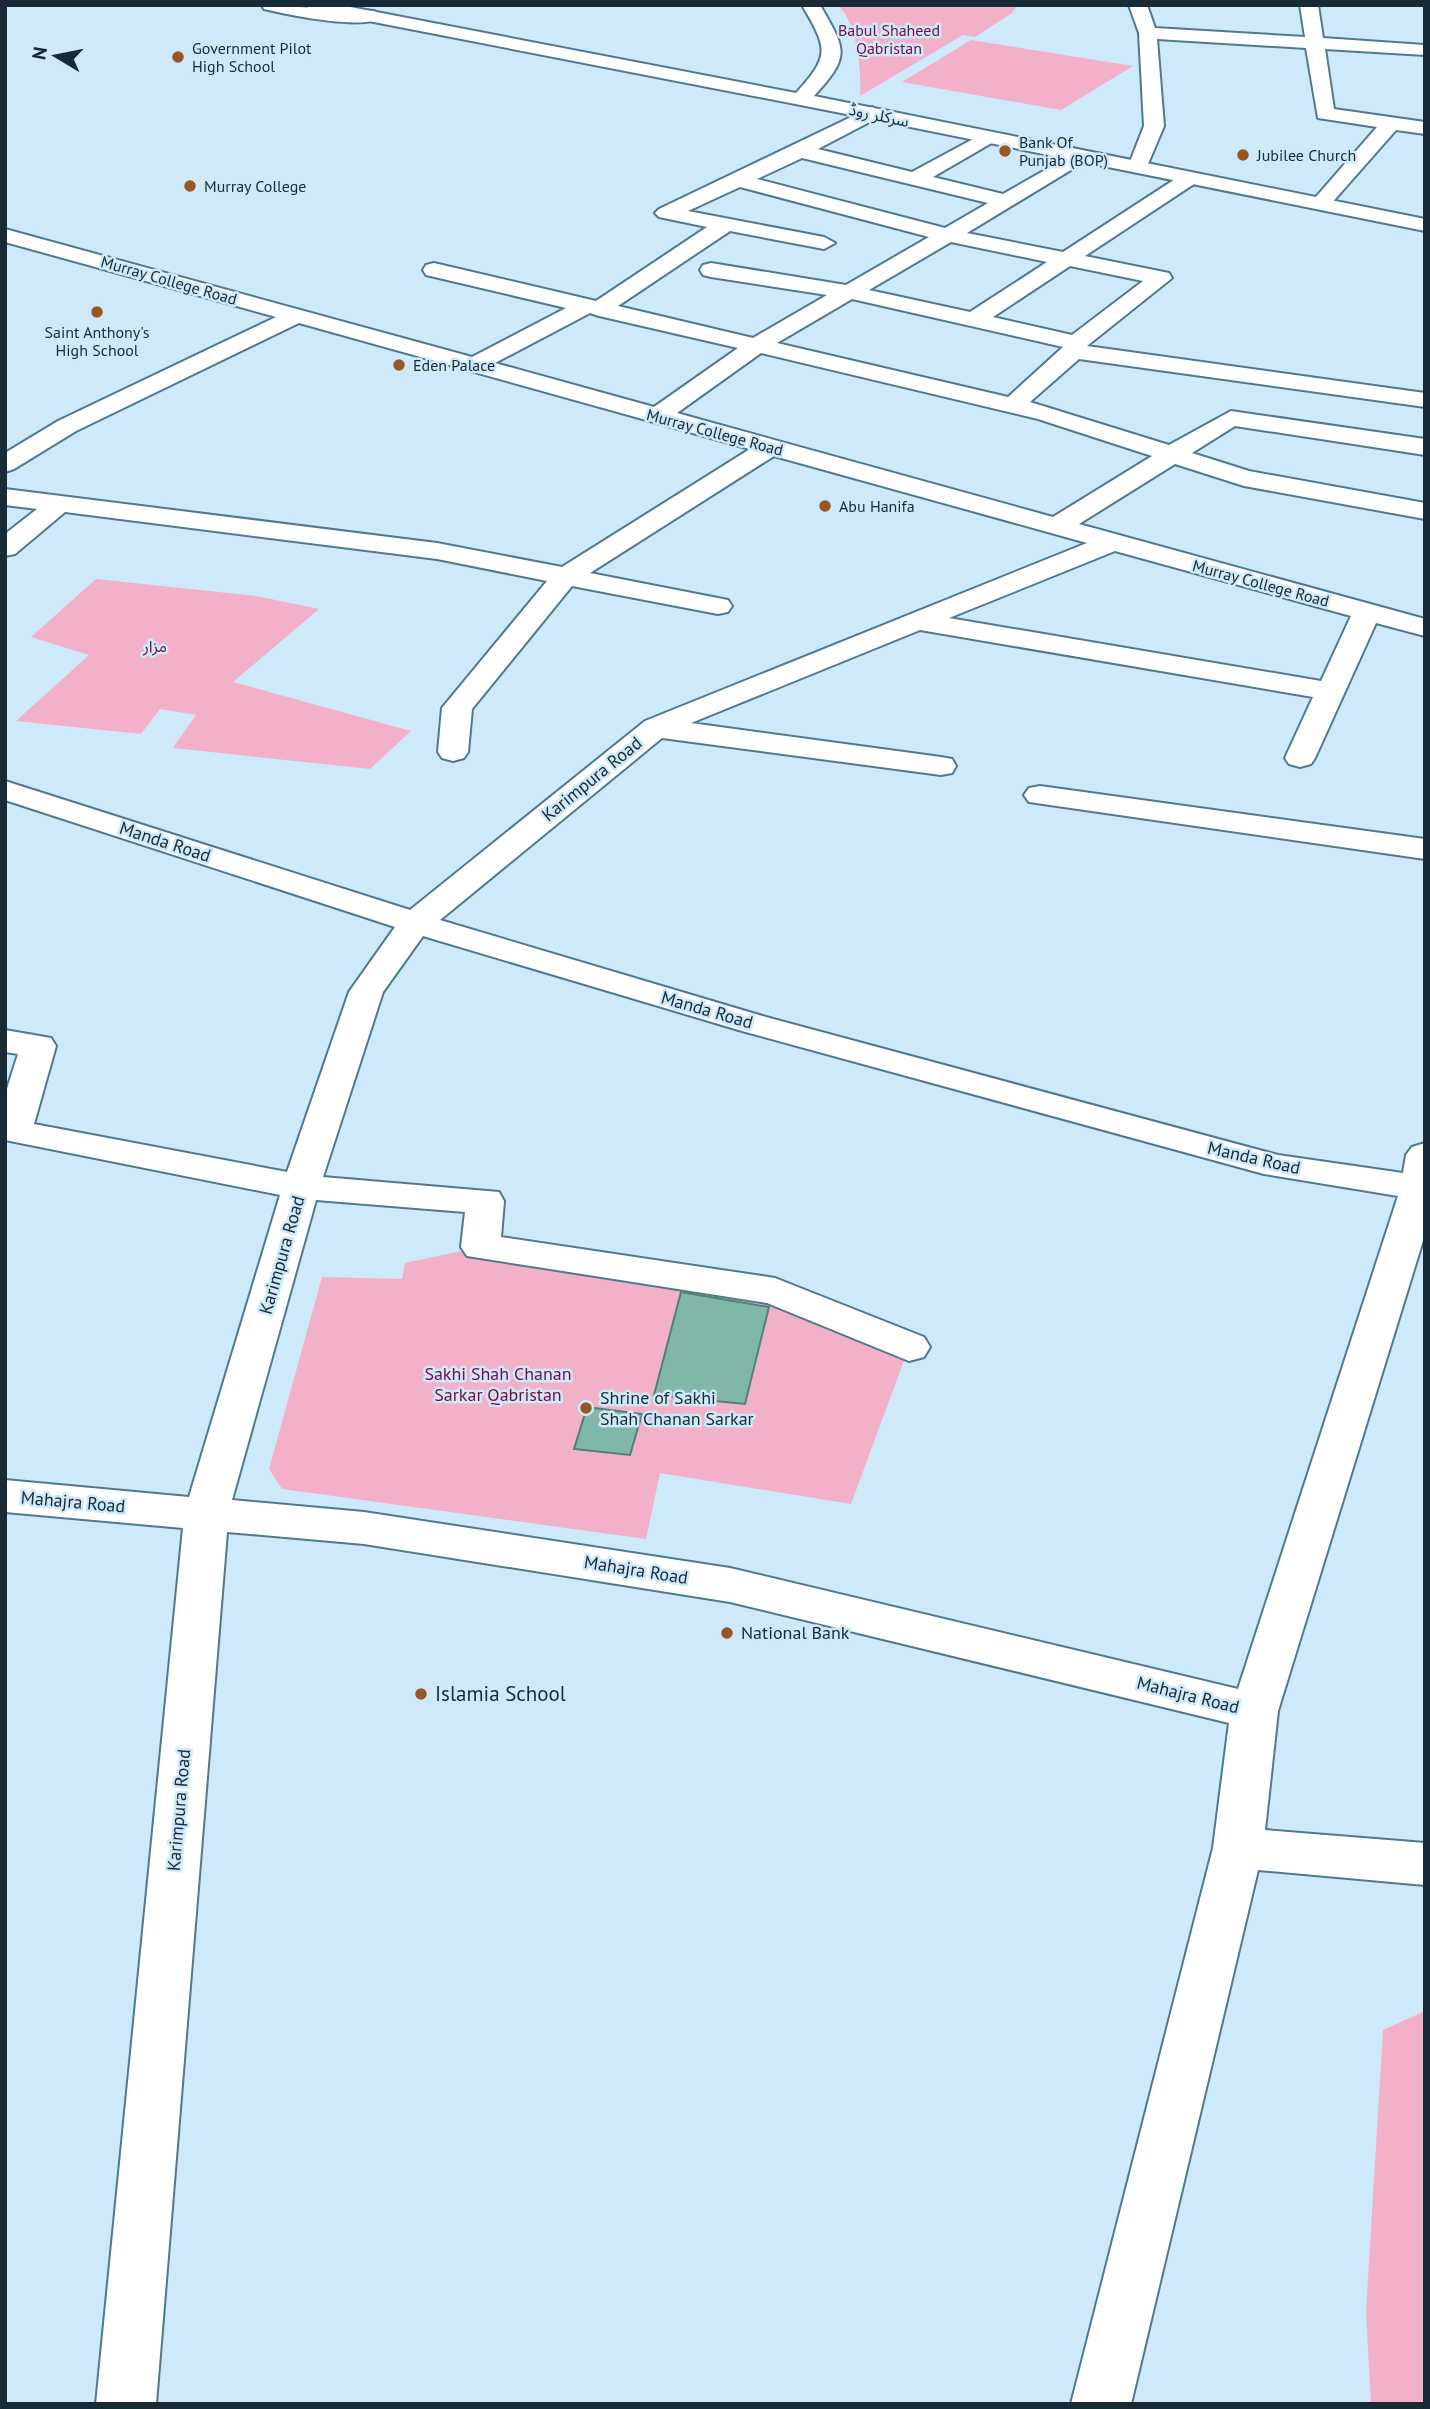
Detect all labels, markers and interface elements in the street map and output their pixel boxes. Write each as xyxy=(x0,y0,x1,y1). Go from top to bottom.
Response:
park label: Babul Shaheed Qabristan xyxy=(838,20,940,58)
north arrow xyxy=(21,21,91,91)
place label: Government Pilot High School xyxy=(192,38,312,76)
text: N xyxy=(26,45,52,61)
marker: Government Pilot High School xyxy=(170,49,186,65)
street label: سرکلر روڈ xyxy=(847,99,911,131)
place label: Bank Of Punjab (BOP) xyxy=(1019,132,1108,170)
marker: Bank Of Punjab (BOP) xyxy=(997,143,1013,159)
place label: Jubilee Church xyxy=(1256,145,1356,165)
marker: Jubilee Church xyxy=(1235,147,1251,163)
place label: Murray College xyxy=(204,176,306,196)
marker: Murray College xyxy=(182,178,198,194)
street label: Murray College Road xyxy=(99,251,239,309)
marker: Saint Anthony's High School xyxy=(89,304,105,320)
place label: Saint Anthony's High School xyxy=(45,322,150,360)
place label: Eden Palace xyxy=(413,355,495,375)
marker: Eden Palace xyxy=(391,357,407,373)
street label: Murray College Road xyxy=(645,404,785,460)
place label: Abu Hanifa xyxy=(839,496,915,516)
marker: Abu Hanifa xyxy=(817,498,833,514)
street label: Murray College Road xyxy=(1191,555,1331,611)
park label: مزار xyxy=(142,636,167,656)
street label: Karimpura Road xyxy=(537,731,646,826)
street label: Manda Road xyxy=(117,816,214,867)
street label: Manda Road xyxy=(659,985,756,1034)
street label: Manda Road xyxy=(1205,1136,1303,1179)
street label: Karimpura Road xyxy=(254,1193,309,1317)
park label: Sakhi Shah Chanan Sarkar Qabristan xyxy=(424,1362,572,1406)
place label: Shrine of Sakhi Shah Chanan Sarkar xyxy=(600,1386,754,1430)
marker: Shrine of Sakhi Shah Chanan Sarkar xyxy=(578,1400,594,1416)
street label: Mahajra Road xyxy=(20,1485,126,1518)
street label: Mahajra Road xyxy=(583,1550,690,1589)
place label: National Bank xyxy=(741,1621,850,1644)
marker: National Bank xyxy=(719,1625,735,1641)
street label: Mahajra Road xyxy=(1135,1671,1242,1718)
place label: Islamia School xyxy=(435,1680,566,1707)
marker: Islamia School xyxy=(413,1686,429,1702)
street label: Karimpura Road xyxy=(162,1748,195,1872)

